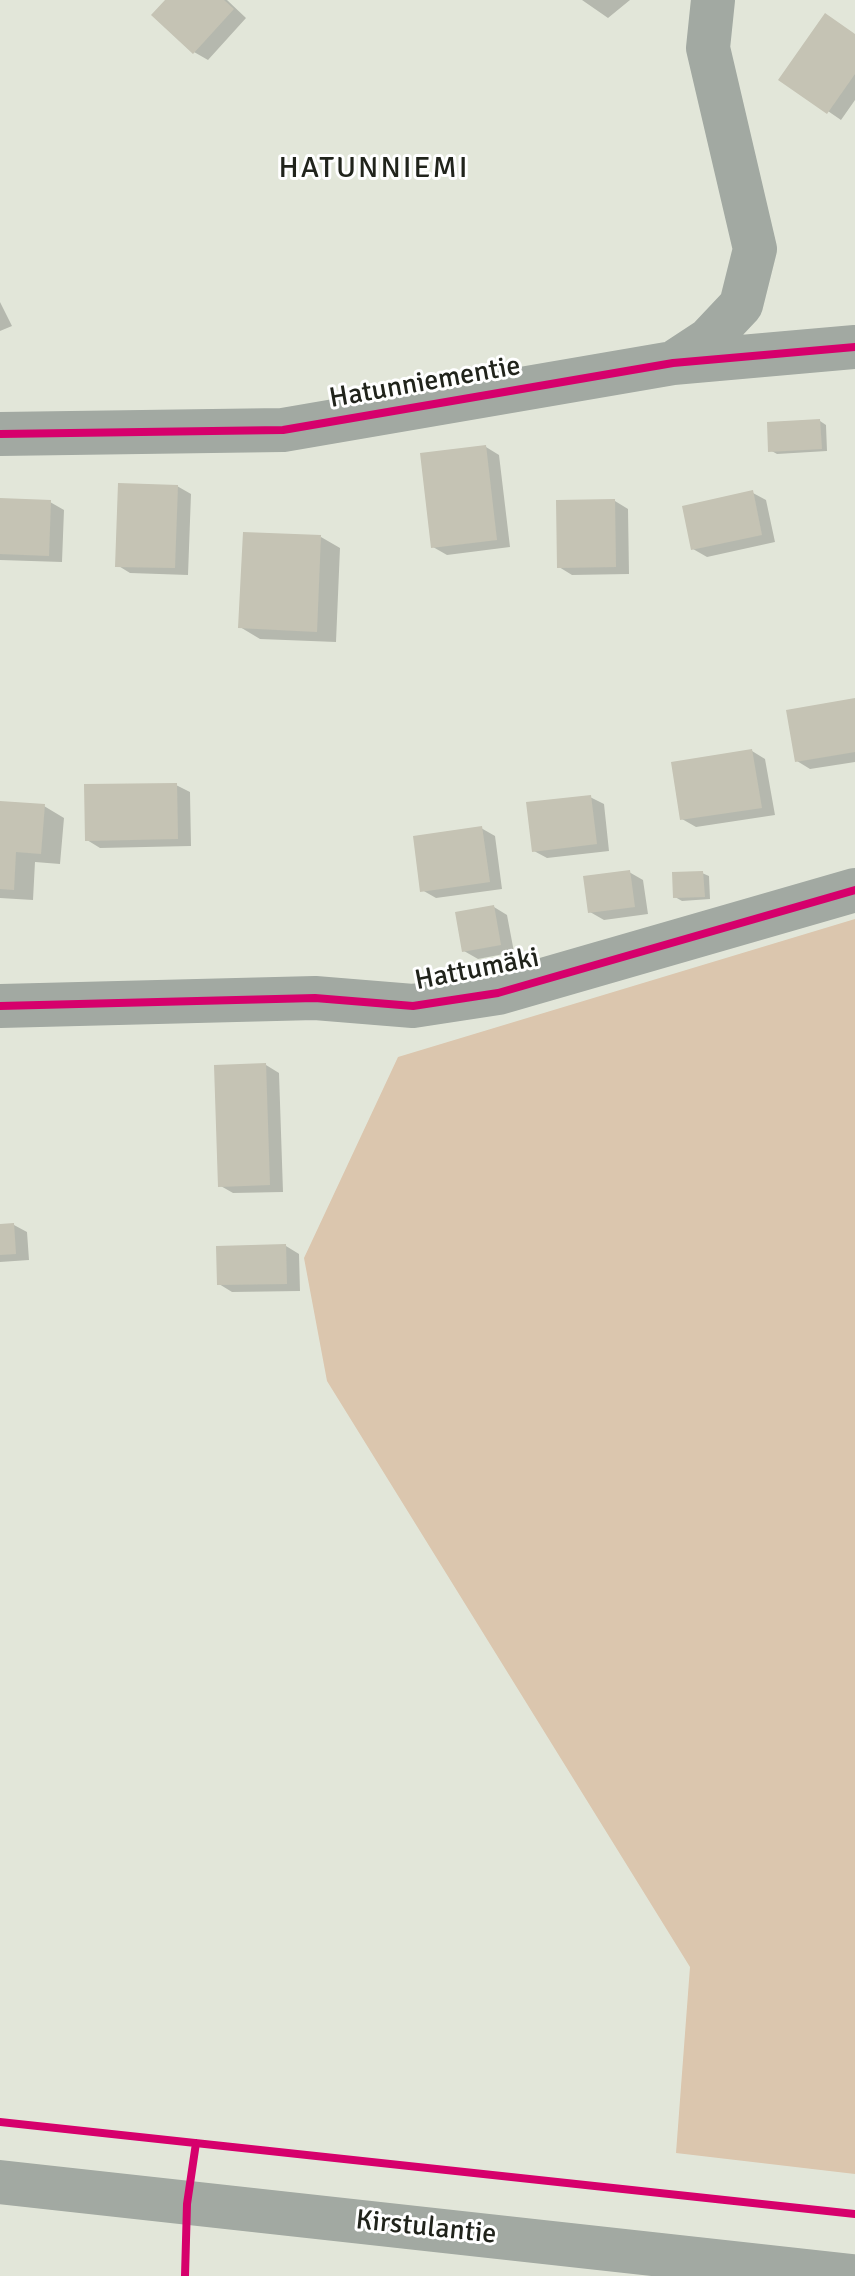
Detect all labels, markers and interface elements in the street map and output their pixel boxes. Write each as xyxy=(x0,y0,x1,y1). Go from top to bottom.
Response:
district label: HATUNNIEMI xyxy=(278,151,470,187)
street label: Hatunniementie xyxy=(327,350,523,416)
street label: Hattumäki xyxy=(412,942,542,998)
street label: Kirstulantie xyxy=(354,2204,498,2252)

